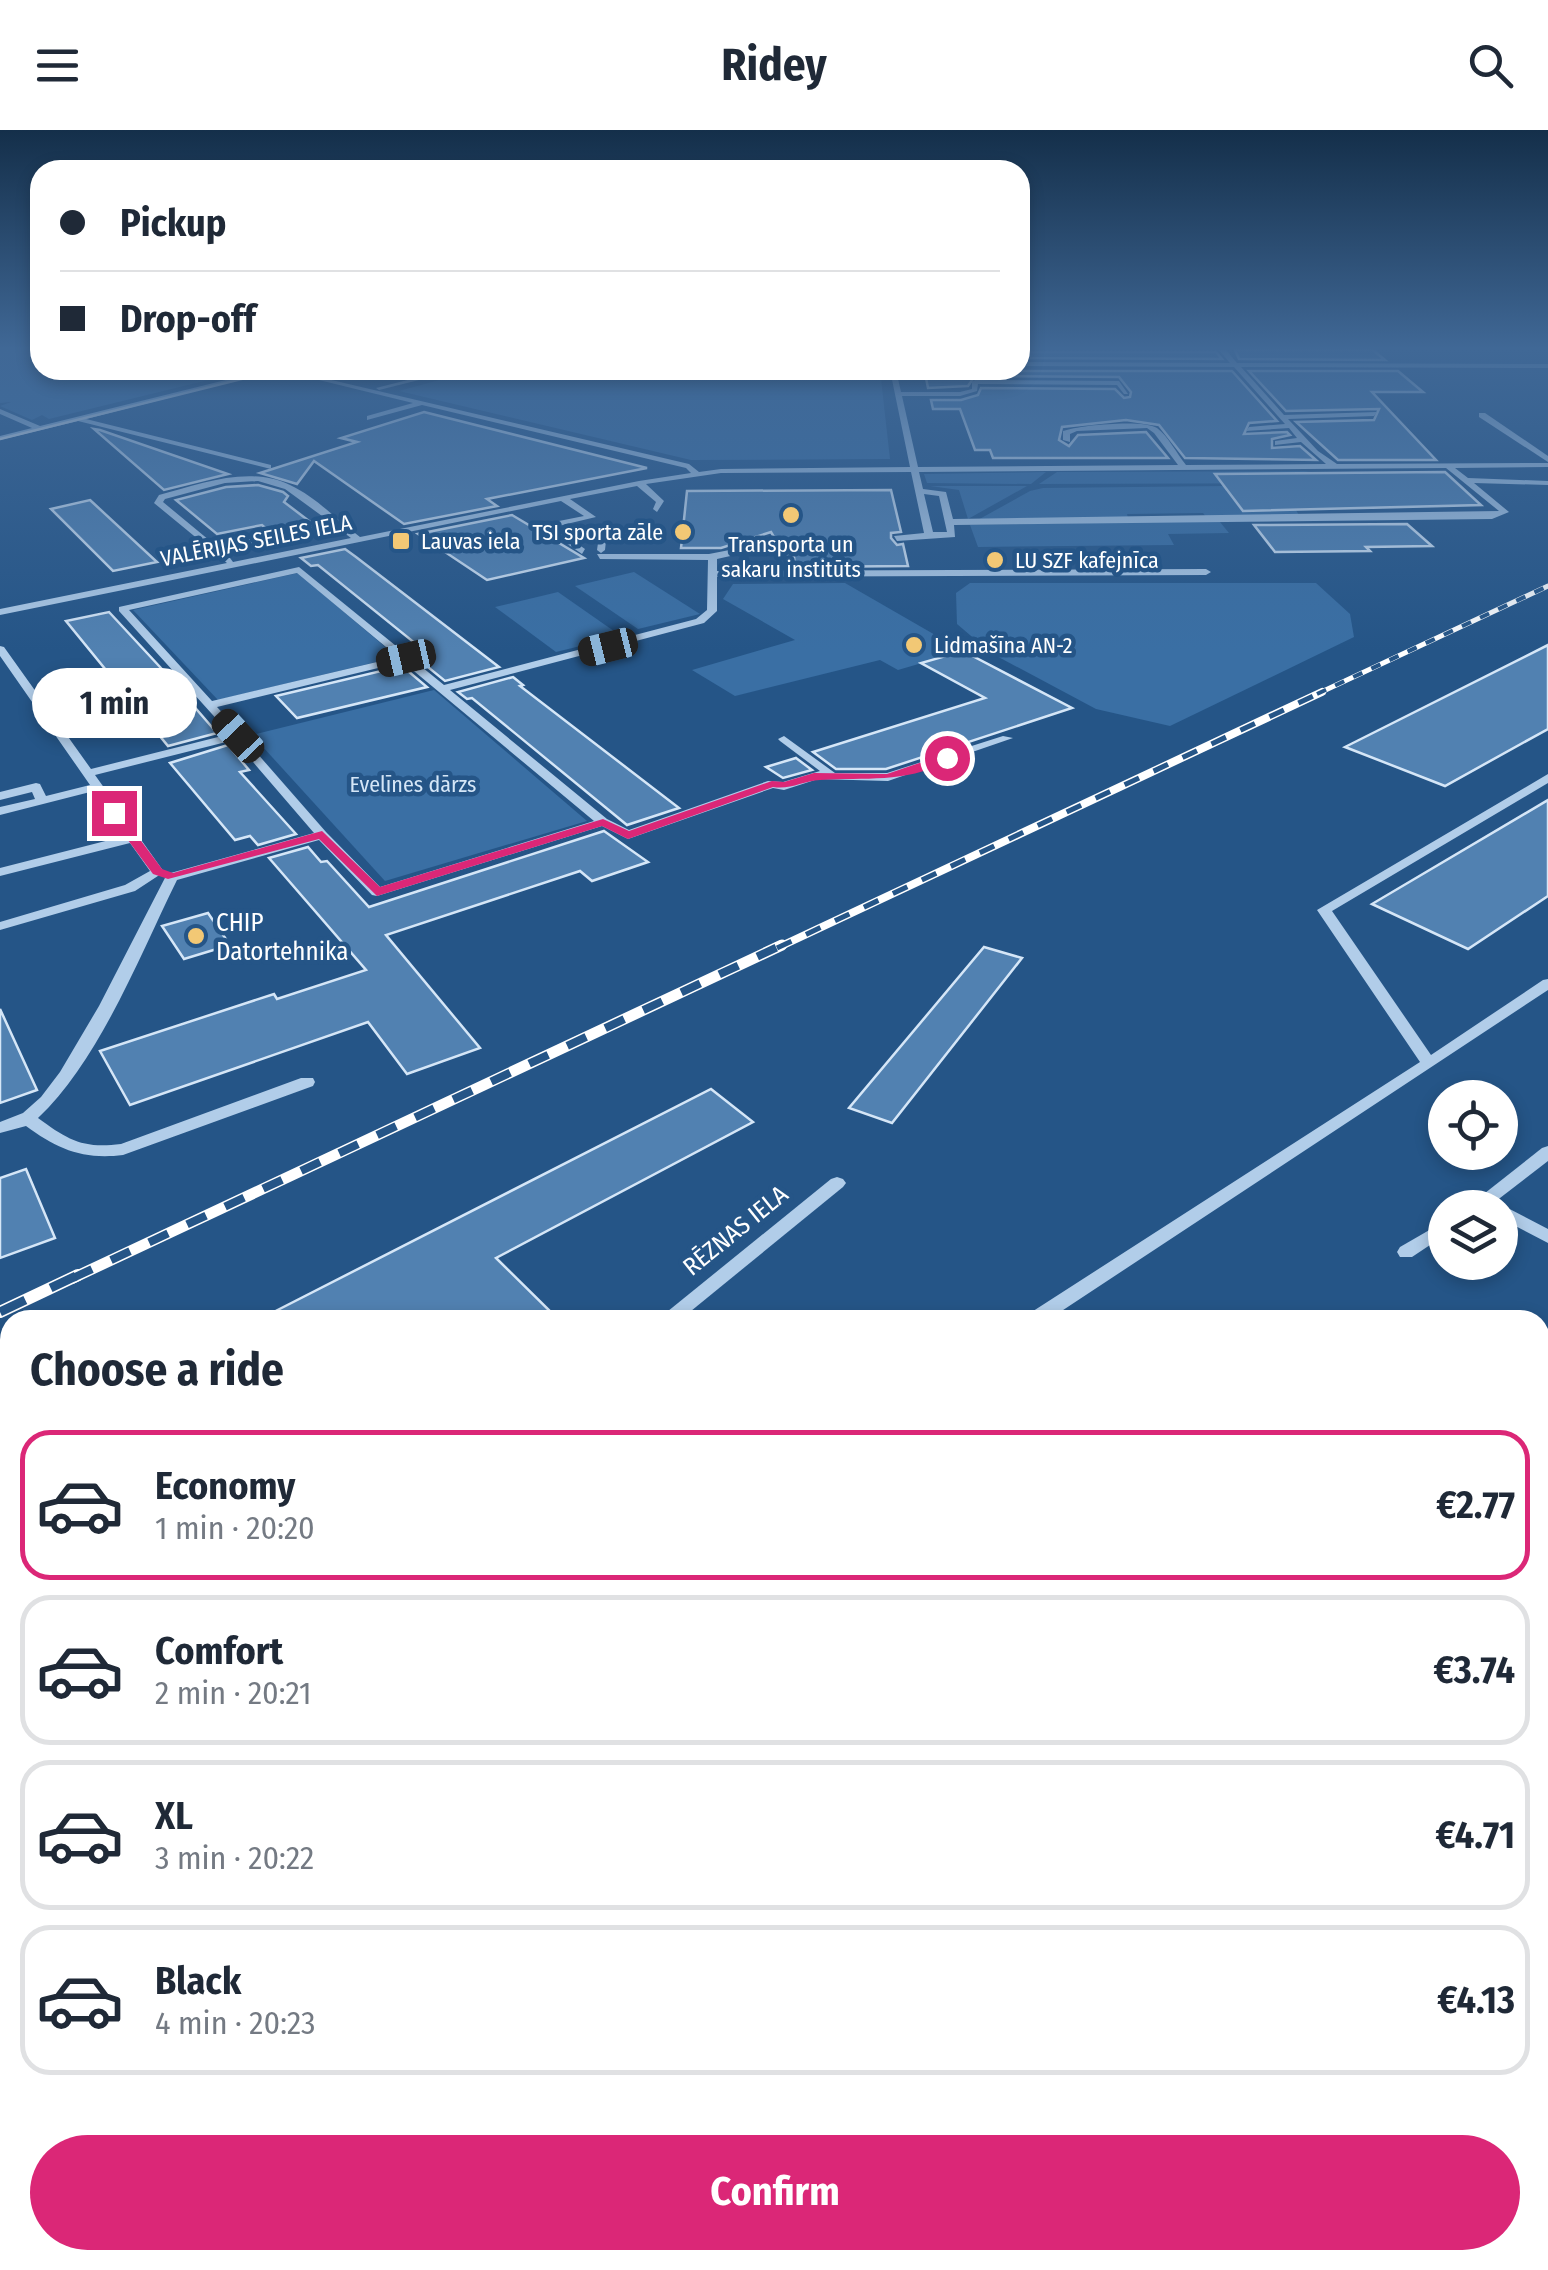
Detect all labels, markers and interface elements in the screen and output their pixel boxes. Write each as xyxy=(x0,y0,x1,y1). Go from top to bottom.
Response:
icon: menu xyxy=(30,38,85,93)
text: Ridey xyxy=(721,38,827,92)
icon: search xyxy=(1463,38,1518,93)
text: Pickup xyxy=(120,200,226,246)
text: Drop-off xyxy=(120,296,256,342)
marker: Transporta un sakaru institūts xyxy=(780,504,802,526)
street label: VALĒRIJAS SEILES IELA xyxy=(158,509,354,572)
place label: TSI sporta zāle xyxy=(533,519,663,546)
marker: TSI sporta zāle xyxy=(672,521,694,543)
place label: Lauvas iela xyxy=(421,528,520,555)
marker: Lauvas iela xyxy=(390,530,412,552)
place label: Transporta un sakaru institūts xyxy=(721,531,861,583)
place label: LU SZF kafejnīca xyxy=(1015,547,1159,574)
marker: LU SZF kafejnīca xyxy=(984,549,1006,571)
car xyxy=(575,625,641,669)
place label: Lidmašīna AN-2 xyxy=(934,632,1073,659)
marker: Lidmašīna AN-2 xyxy=(903,634,925,656)
car xyxy=(373,637,439,679)
callout: 1 min xyxy=(32,668,196,738)
text: 1 min xyxy=(80,684,149,722)
car xyxy=(207,704,269,768)
route start xyxy=(925,736,970,781)
park label: Evelīnes dārzs xyxy=(350,771,476,798)
route end xyxy=(92,791,137,836)
place label: CHIP Datortehnika xyxy=(216,908,349,967)
marker: CHIP Datortehnika xyxy=(185,925,207,947)
map controls xyxy=(1428,1080,1518,1280)
button: locate xyxy=(1428,1080,1518,1170)
street label: RĒZNAS IELA xyxy=(677,1179,794,1282)
button: layers xyxy=(1428,1190,1518,1280)
text: Choose a ride xyxy=(30,1343,284,1397)
icon: car xyxy=(35,1460,125,1550)
text: Economy xyxy=(155,1463,295,1509)
text: €2.77 xyxy=(1436,1482,1515,1528)
text: 1 min · 20:20 xyxy=(155,1509,315,1547)
icon: car xyxy=(35,1625,125,1715)
text: Comfort xyxy=(155,1628,283,1674)
text: €3.74 xyxy=(1433,1647,1515,1693)
text: 2 min · 20:21 xyxy=(155,1674,311,1712)
icon: car xyxy=(35,1790,125,1880)
text: XL xyxy=(155,1793,193,1839)
text: €4.71 xyxy=(1436,1812,1515,1858)
text: 3 min · 20:22 xyxy=(155,1839,314,1877)
icon: car xyxy=(35,1955,125,2045)
text: Black xyxy=(155,1958,241,2004)
text: €4.13 xyxy=(1437,1977,1515,2023)
text: 4 min · 20:23 xyxy=(155,2004,315,2042)
button: Confirm xyxy=(30,2135,1520,2250)

